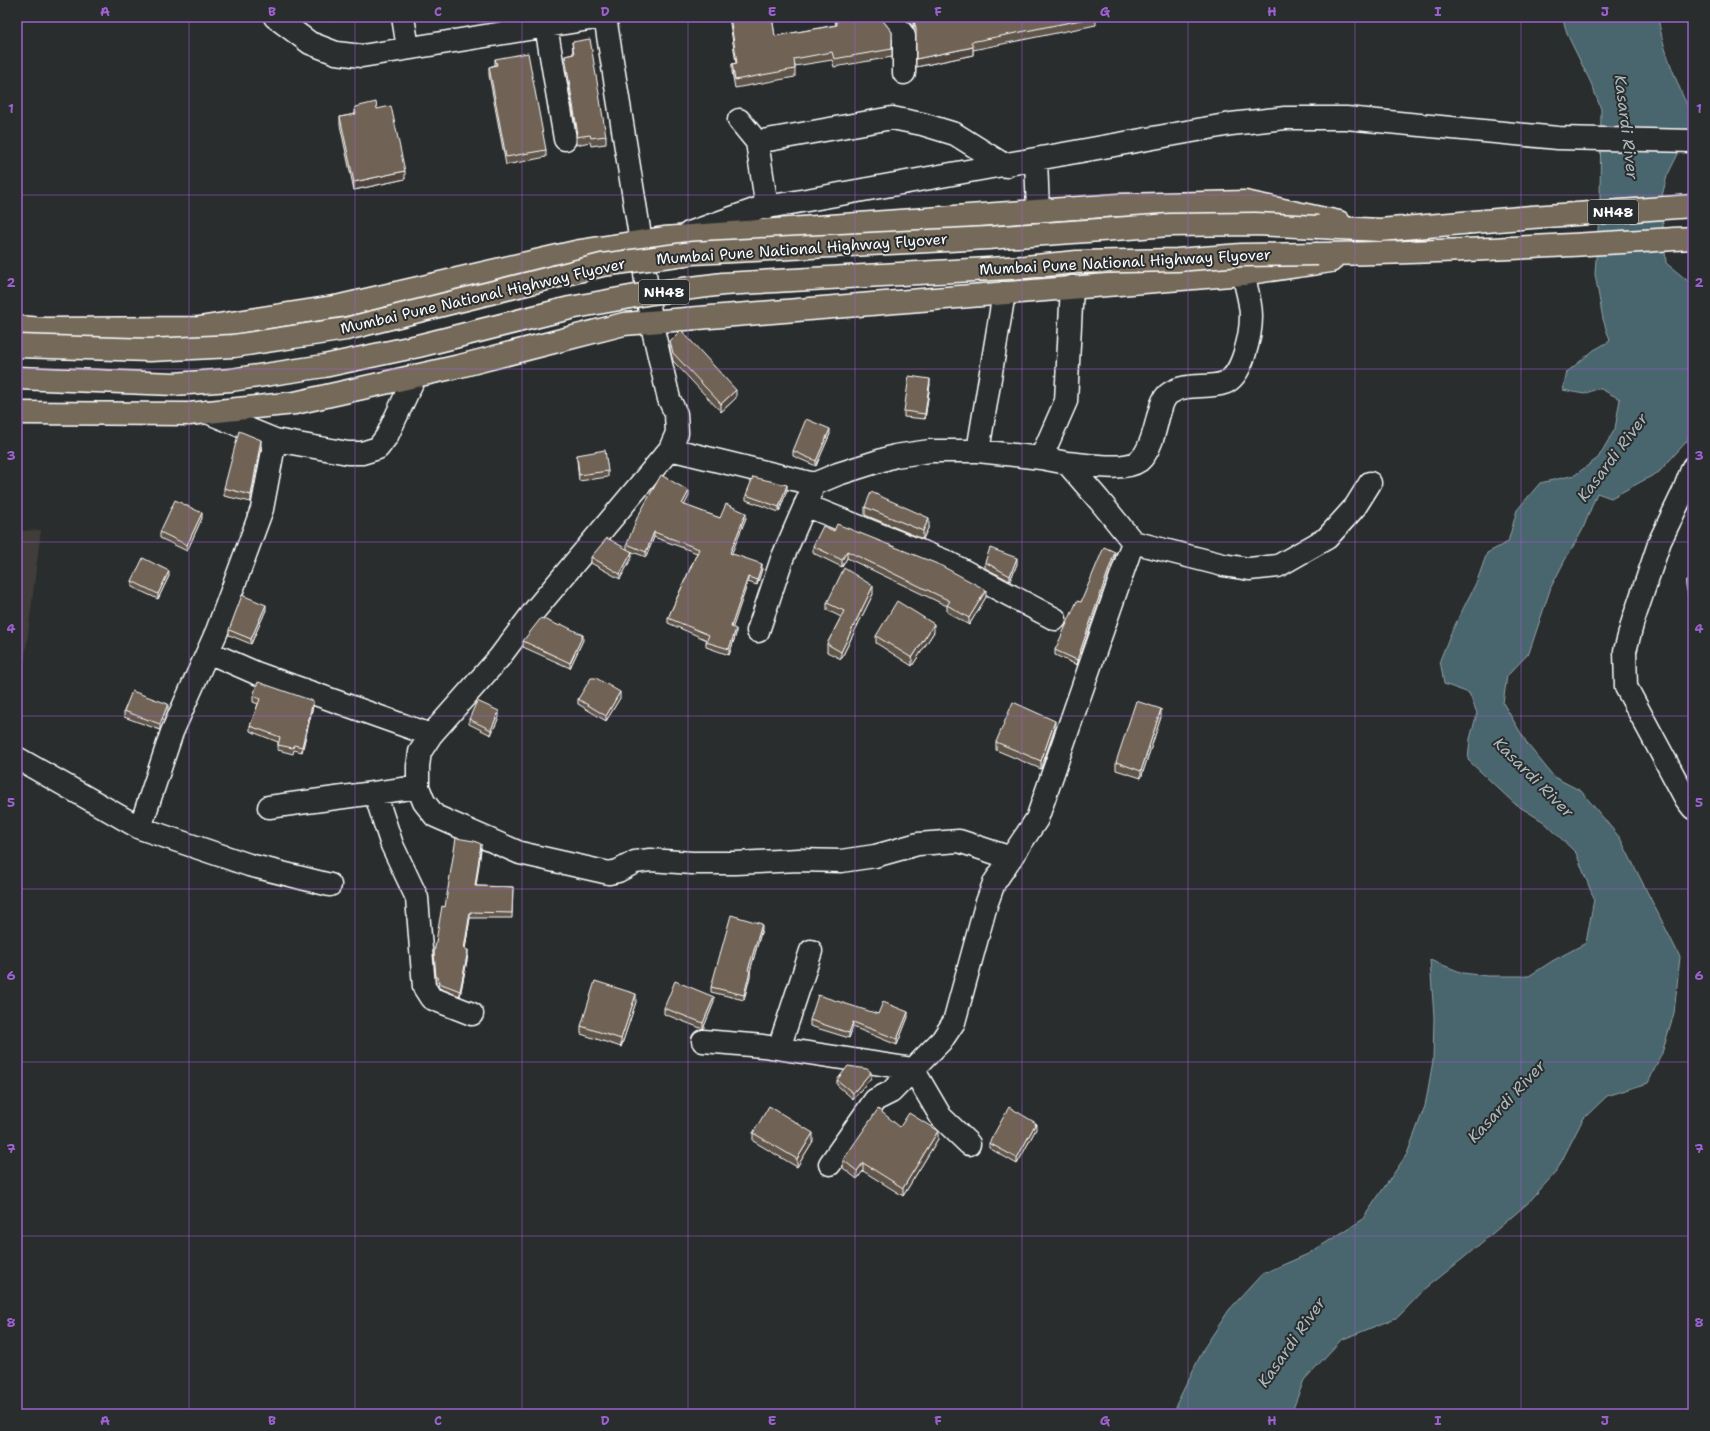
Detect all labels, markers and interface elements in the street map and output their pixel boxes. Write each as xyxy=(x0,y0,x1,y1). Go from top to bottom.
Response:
text: A xyxy=(100,3,110,20)
text: B xyxy=(268,3,276,20)
text: C xyxy=(434,3,442,20)
text: D xyxy=(600,3,610,20)
text: E xyxy=(768,3,777,20)
text: F xyxy=(934,3,942,20)
text: G xyxy=(1100,3,1111,20)
text: H xyxy=(1267,3,1277,20)
text: I xyxy=(1434,3,1442,20)
text: J xyxy=(1601,3,1609,20)
water label: Kasardi River xyxy=(1610,73,1643,181)
text: 1 xyxy=(8,100,14,117)
text: 1 xyxy=(1696,100,1702,117)
road number: NH48 xyxy=(1588,200,1638,224)
street label: Mumbai Pune National Highway Flyover xyxy=(656,229,948,269)
street label: Mumbai Pune National Highway Flyover xyxy=(979,244,1271,280)
street label: Mumbai Pune National Highway Flyover xyxy=(338,253,628,339)
text: 2 xyxy=(6,274,16,291)
text: 2 xyxy=(1694,274,1704,291)
road number: NH48 xyxy=(639,280,689,304)
water label: Kasardi River xyxy=(1572,409,1653,506)
text: 3 xyxy=(6,447,16,464)
text: 3 xyxy=(1694,447,1704,464)
text: 4 xyxy=(6,620,16,637)
text: 4 xyxy=(1694,620,1704,637)
water label: Kasardi River xyxy=(1489,733,1579,822)
text: 5 xyxy=(7,794,15,811)
text: 5 xyxy=(1695,794,1703,811)
text: 6 xyxy=(6,967,16,984)
text: 6 xyxy=(1694,967,1704,984)
water label: Kasardi River xyxy=(1463,1055,1550,1147)
text: 7 xyxy=(6,1140,16,1157)
text: 7 xyxy=(1694,1140,1704,1157)
water label: Kasardi River xyxy=(1253,1293,1330,1391)
text: 8 xyxy=(6,1314,16,1331)
text: 8 xyxy=(1694,1314,1704,1331)
text: A xyxy=(100,1412,110,1429)
text: B xyxy=(268,1412,276,1429)
text: C xyxy=(434,1412,442,1429)
text: D xyxy=(600,1412,610,1429)
text: E xyxy=(768,1412,777,1429)
text: F xyxy=(934,1412,942,1429)
text: G xyxy=(1100,1412,1111,1429)
text: H xyxy=(1267,1412,1277,1429)
text: I xyxy=(1434,1412,1442,1429)
text: J xyxy=(1601,1412,1609,1429)

